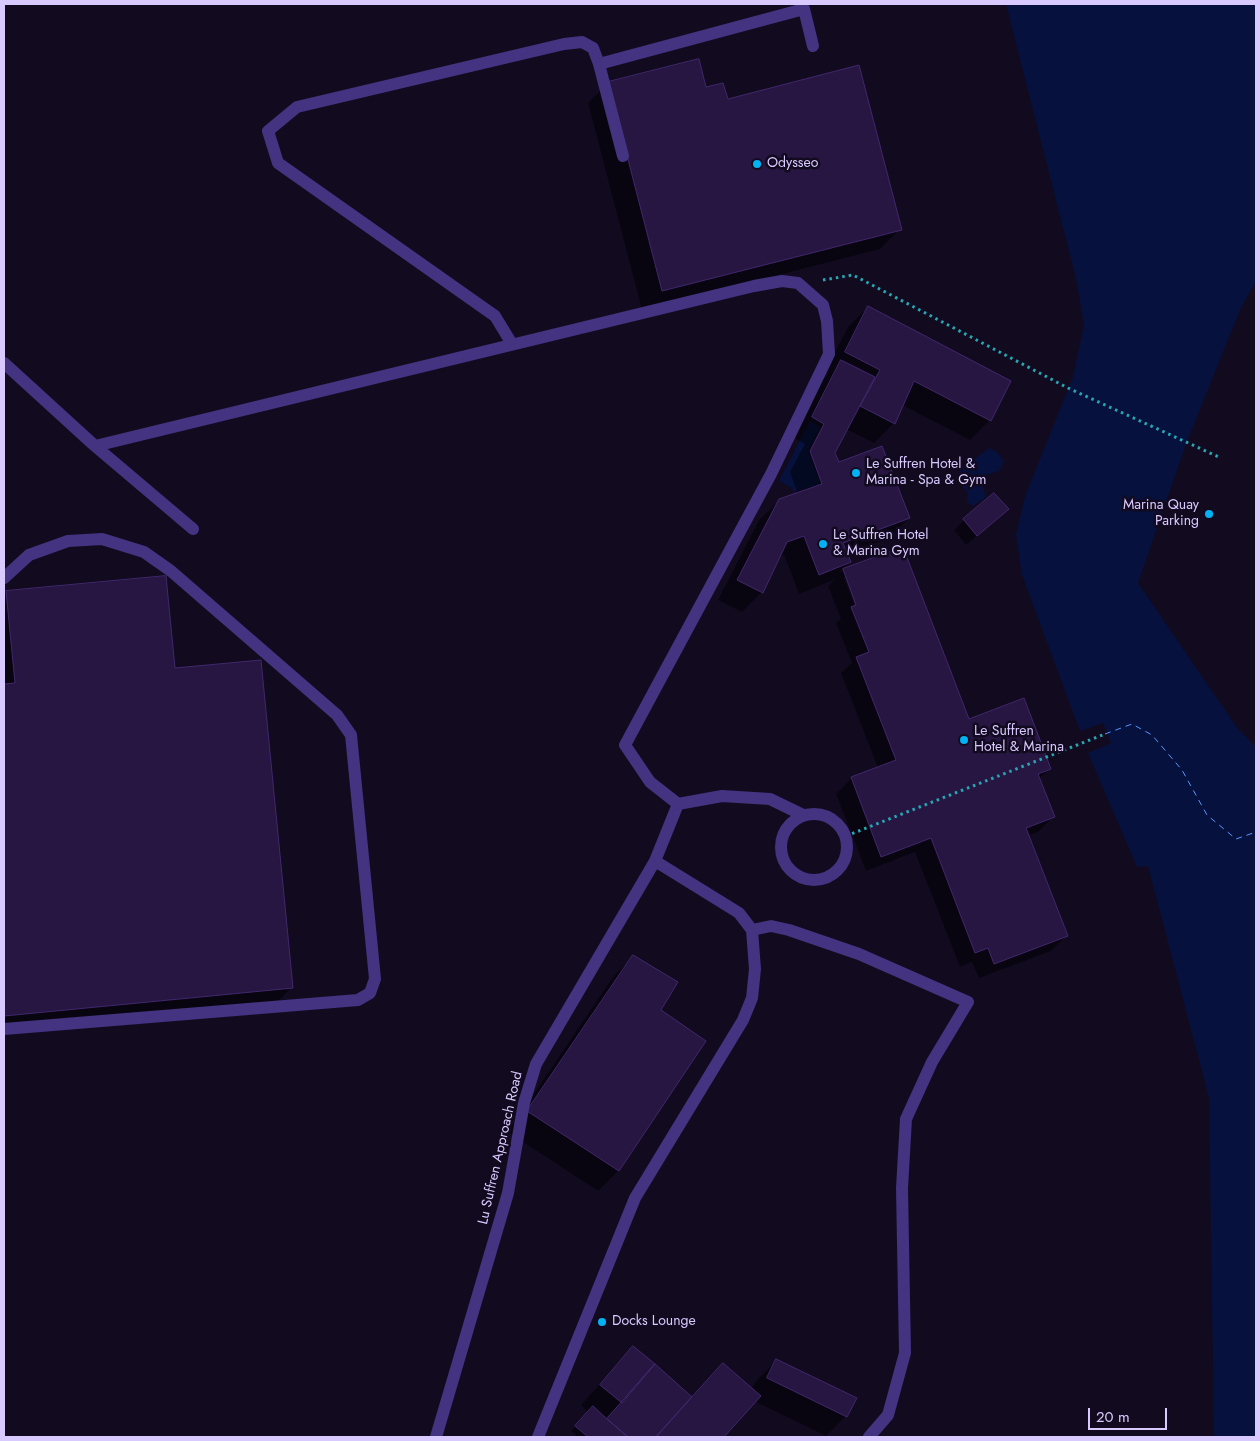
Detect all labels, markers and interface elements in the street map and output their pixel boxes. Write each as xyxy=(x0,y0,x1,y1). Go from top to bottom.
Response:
place label: Odysseo xyxy=(767,156,818,172)
marker: Odysseo xyxy=(751,158,763,170)
place label: Le Suffren Hotel & Marina - Spa & Gym xyxy=(866,457,986,490)
marker: Le Suffren Hotel & Marina - Spa & Gym xyxy=(850,467,862,479)
place label: Marina Quay Parking xyxy=(1123,498,1199,530)
marker: Marina Quay Parking xyxy=(1203,508,1215,520)
place label: Le Suffren Hotel & Marina Gym xyxy=(833,528,929,560)
marker: Le Suffren Hotel & Marina Gym xyxy=(817,538,829,550)
place label: Le Suffren Hotel & Marina xyxy=(974,724,1064,756)
marker: Le Suffren Hotel & Marina xyxy=(958,734,970,746)
street label: Lu Suffren Approach Road xyxy=(475,1070,527,1226)
place label: Docks Lounge xyxy=(612,1314,696,1330)
marker: Docks Lounge xyxy=(596,1316,608,1328)
scale bar xyxy=(1090,1398,1169,1430)
text: 20 m xyxy=(1096,1406,1130,1428)

